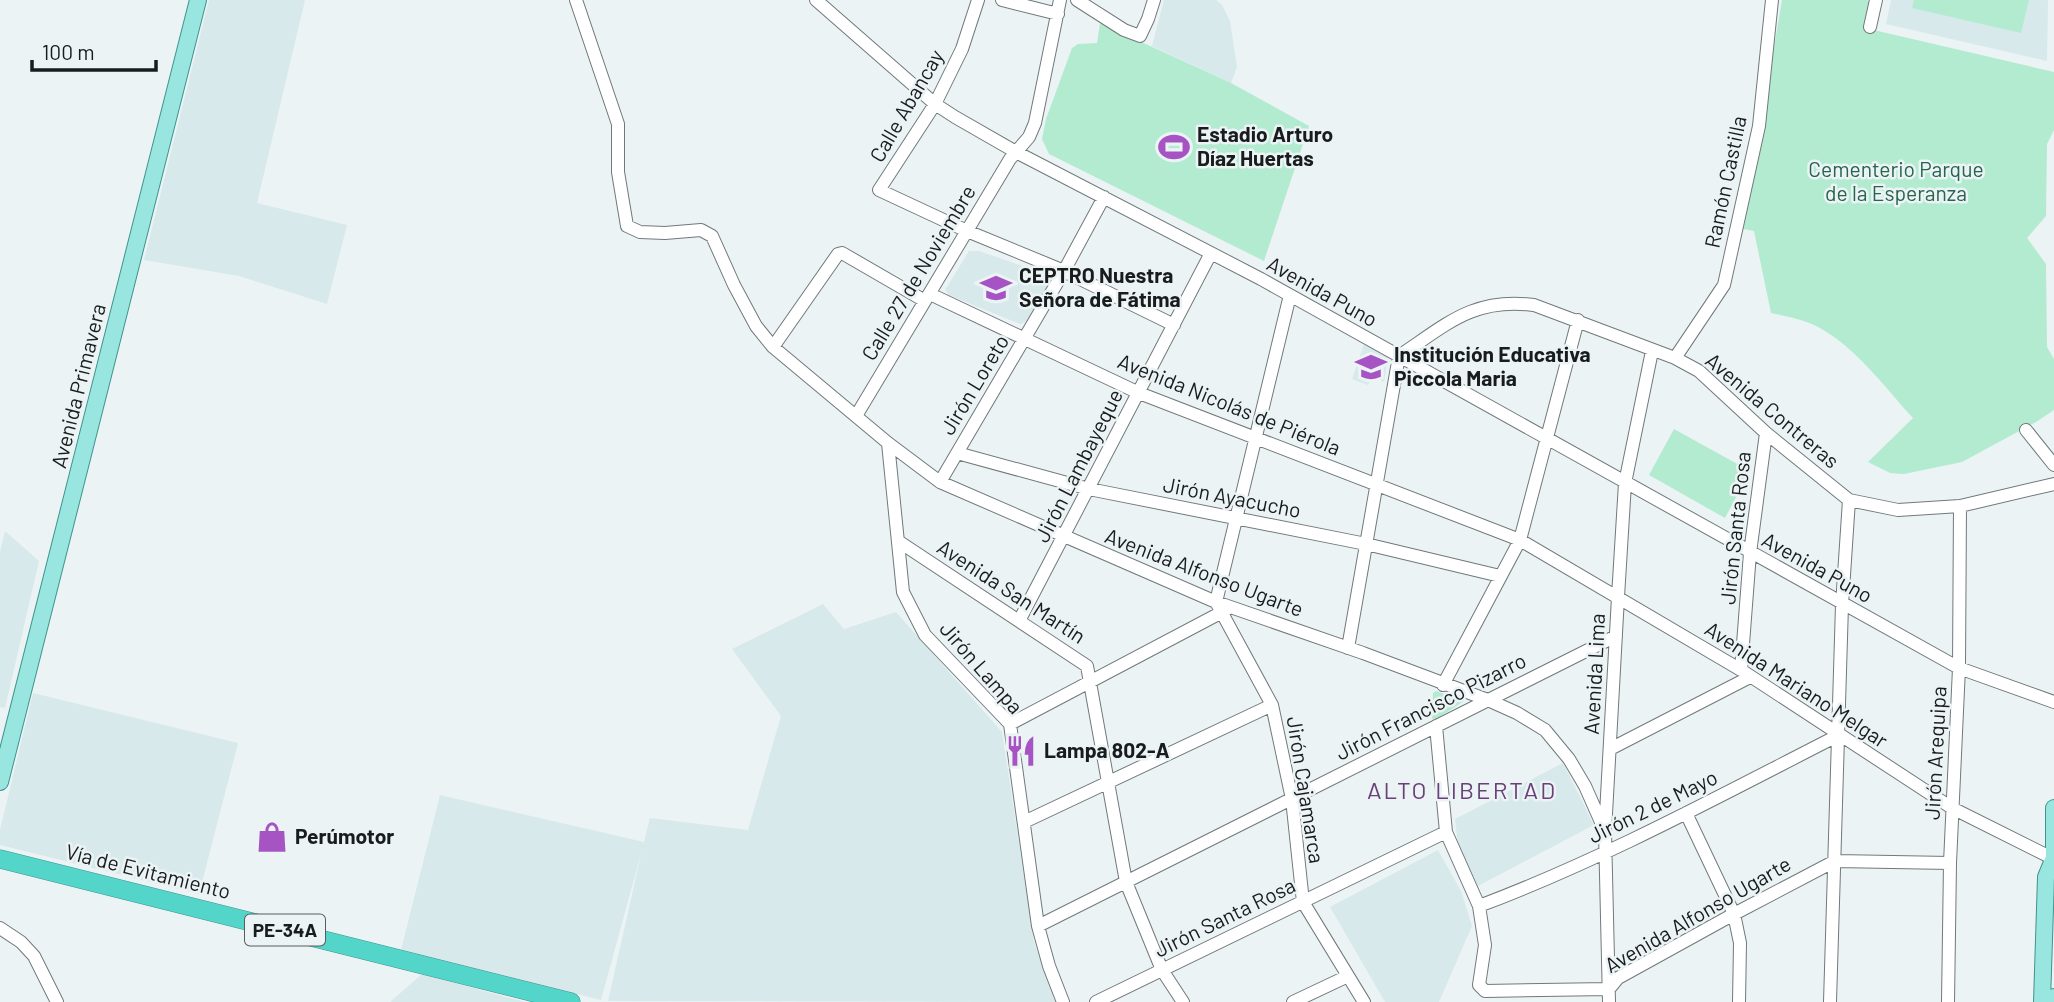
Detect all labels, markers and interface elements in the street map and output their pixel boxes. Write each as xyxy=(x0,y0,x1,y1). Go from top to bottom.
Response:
scale bar xyxy=(32,28,156,72)
text: 100 m xyxy=(42,39,95,64)
street label: Calle Abancay xyxy=(863,44,948,166)
street label: Ramón Castilla xyxy=(1698,113,1751,250)
place label: Estadio Arturo Díaz Huertas xyxy=(1197,121,1333,170)
sports icon: Estadio Arturo Díaz Huertas xyxy=(1157,130,1191,164)
park label: Cementerio Parque de la Esperanza xyxy=(1808,156,1984,205)
street label: Calle 27 de Noviembre xyxy=(856,180,980,364)
street label: Avenida Puno xyxy=(1263,250,1382,331)
place label: CEPTRO Nuestra Señora de Fátima xyxy=(1019,262,1181,311)
school or university icon: CEPTRO Nuestra Señora de Fátima xyxy=(979,271,1013,305)
street label: Avenida Primavera xyxy=(45,301,110,470)
street label: Jirón Loreto xyxy=(934,330,1013,439)
place label: Institución Educativa Piccola Maria xyxy=(1394,341,1591,390)
street label: Avenida Nicolás de Piérola xyxy=(1114,347,1345,460)
street label: Avenida Contreras xyxy=(1701,347,1845,473)
school or university icon: Institución Educativa Piccola Maria xyxy=(1354,350,1388,384)
street label: Jirón Lambayeque xyxy=(1028,385,1127,546)
street label: Jirón Santa Rosa xyxy=(1714,450,1755,606)
street label: Jirón Ayacucho xyxy=(1161,471,1303,522)
street label: Avenida Alfonso Ugarte xyxy=(1102,522,1307,621)
street label: Avenida Puno xyxy=(1758,526,1877,607)
street label: Avenida San Martín xyxy=(933,534,1091,648)
street label: Avenida Lima xyxy=(1578,613,1609,735)
street label: Avenida Mariano Melgar xyxy=(1701,615,1893,752)
street label: Jirón Lampa xyxy=(935,616,1029,718)
street label: Jirón Francisco Pizarro xyxy=(1331,647,1530,765)
street label: Jirón Arequipa xyxy=(1919,685,1950,820)
street label: Jirón Cajamarca xyxy=(1283,715,1330,865)
restaurant icon: Lampa 802-A xyxy=(1004,734,1038,768)
place label: Lampa 802-A xyxy=(1044,737,1170,762)
street label: Jirón 2 de Mayo xyxy=(1584,764,1721,848)
district label: ALTO LIBERTAD xyxy=(1367,775,1557,804)
shop icon: Perúmotor xyxy=(255,820,289,854)
place label: Perúmotor xyxy=(295,823,394,848)
street label: Vía de Evitamiento xyxy=(63,838,233,903)
street label: Avenida Alfonso Ugarte xyxy=(1600,850,1795,977)
street label: Jirón Santa Rosa xyxy=(1150,872,1299,962)
road number: PE-34A xyxy=(245,914,325,946)

